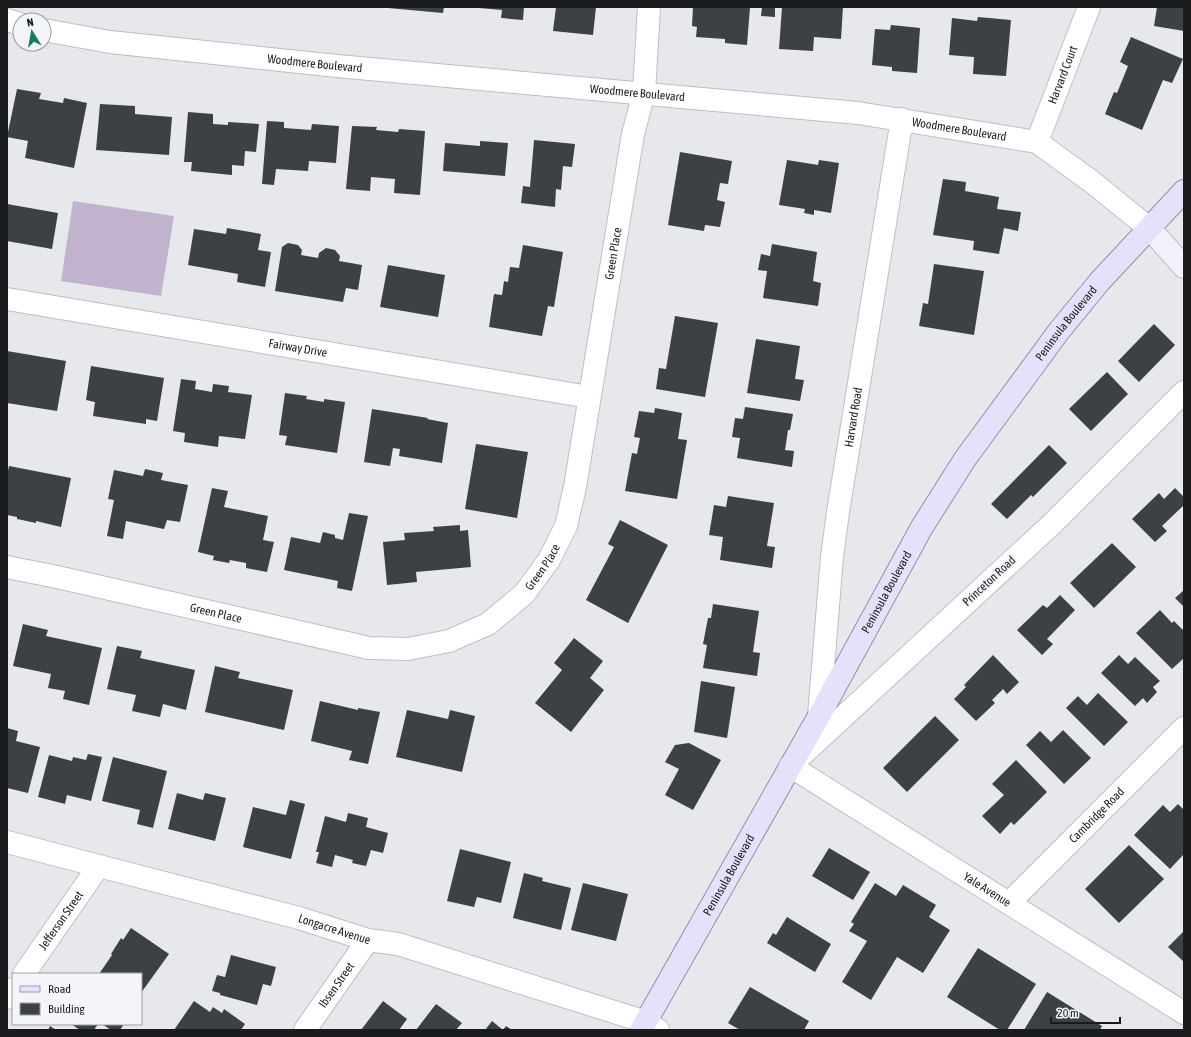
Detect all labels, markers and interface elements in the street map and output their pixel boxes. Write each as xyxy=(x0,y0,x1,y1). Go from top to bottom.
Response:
north arrow xyxy=(12,12,52,52)
text: N xyxy=(26,16,34,29)
street label: Harvard Court xyxy=(1045,43,1081,106)
street label: Woodmere Boulevard xyxy=(267,52,363,75)
street label: Woodmere Boulevard xyxy=(589,82,686,104)
street label: Woodmere Boulevard xyxy=(911,115,1007,144)
street label: Green Place xyxy=(602,226,625,281)
street label: Peninsula Boulevard xyxy=(1033,283,1100,363)
street label: Fairway Drive xyxy=(268,336,328,360)
street label: Harvard Road xyxy=(842,386,865,448)
street label: Green Place xyxy=(522,542,563,593)
street label: Peninsula Boulevard xyxy=(859,549,914,636)
street label: Princeton Road xyxy=(960,553,1018,609)
street label: Green Place xyxy=(189,600,243,626)
street label: Cambridge Road xyxy=(1066,785,1127,846)
street label: Peninsula Boulevard xyxy=(700,832,757,918)
street label: Yale Avenue xyxy=(961,869,1014,910)
street label: Jefferson Street xyxy=(36,888,87,953)
street label: Longacre Avenue xyxy=(297,911,372,947)
street label: Ibsen Street xyxy=(316,959,358,1010)
legend xyxy=(12,973,142,1025)
text: Road xyxy=(48,982,71,996)
scale bar xyxy=(1051,999,1120,1025)
text: Building xyxy=(48,1002,86,1016)
text: 20 m xyxy=(1057,1006,1079,1020)

